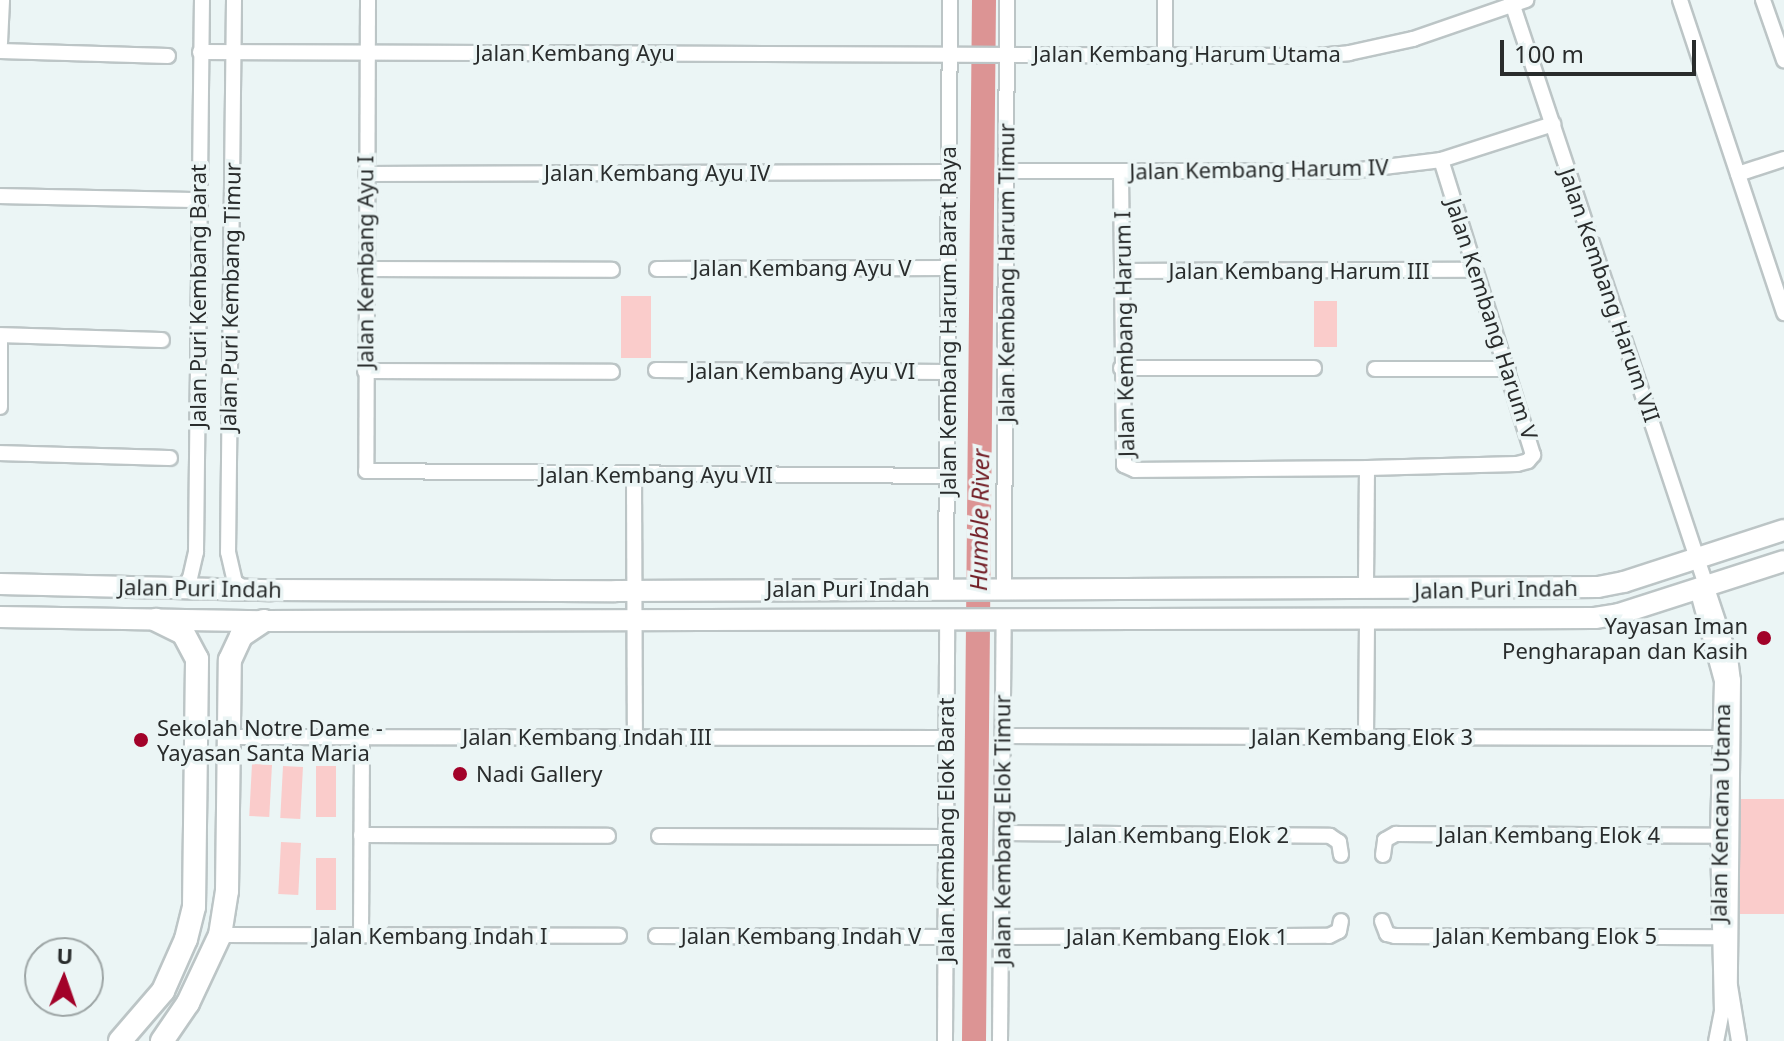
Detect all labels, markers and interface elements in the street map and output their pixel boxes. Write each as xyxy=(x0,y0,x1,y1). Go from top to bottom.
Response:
scale bar xyxy=(1504,24,1700,74)
text: 100 m xyxy=(1514,37,1584,70)
street label: Jalan Kembang Ayu xyxy=(475,40,675,66)
street label: Jalan Kembang Harum Utama xyxy=(1033,41,1341,67)
street label: Jalan Kembang Harum Timur xyxy=(993,123,1019,423)
street label: Jalan Kembang Harum Barat Raya xyxy=(935,146,961,496)
street label: Jalan Kembang Harum IV xyxy=(1129,154,1389,184)
street label: Jalan Kembang Ayu I xyxy=(352,155,378,369)
street label: Jalan Kembang Ayu IV xyxy=(544,160,770,186)
street label: Jalan Puri Kembang Timur xyxy=(214,162,246,432)
street label: Jalan Puri Kembang Barat xyxy=(185,164,211,428)
street label: Jalan Kembang Harum VII xyxy=(1554,165,1666,425)
street label: Jalan Kembang Harum V xyxy=(1441,195,1543,443)
street label: Jalan Kembang Harum I xyxy=(1109,211,1139,457)
street label: Jalan Kembang Ayu V xyxy=(693,255,911,281)
street label: Jalan Kembang Harum III xyxy=(1169,258,1429,284)
street label: Jalan Kembang Ayu VI xyxy=(689,358,915,384)
water label: Humble River xyxy=(963,449,995,591)
street label: Jalan Kembang Ayu VII xyxy=(539,462,773,488)
street label: Jalan Puri Indah xyxy=(118,573,282,603)
street label: Jalan Puri Indah xyxy=(1414,574,1578,604)
street label: Jalan Puri Indah xyxy=(766,576,930,602)
place label: Yayasan Iman Pengharapan dan Kasih xyxy=(1502,612,1748,664)
marker: Yayasan Iman Pengharapan dan Kasih xyxy=(1755,629,1773,647)
street label: Jalan Kembang Elok Timur xyxy=(989,695,1015,965)
street label: Jalan Kembang Elok Barat xyxy=(933,697,959,963)
street label: Jalan Kencana Utama xyxy=(1705,703,1735,923)
place label: Sekolah Notre Dame - Yayasan Santa Maria xyxy=(157,714,383,766)
street label: Jalan Kembang Indah III xyxy=(462,724,712,750)
street label: Jalan Kembang Elok 3 xyxy=(1251,724,1473,750)
marker: Sekolah Notre Dame - Yayasan Santa Maria xyxy=(132,731,150,749)
place label: Nadi Gallery xyxy=(476,761,602,787)
marker: Nadi Gallery xyxy=(451,765,469,783)
street label: Jalan Kembang Elok 2 xyxy=(1067,822,1289,848)
street label: Jalan Kembang Elok 4 xyxy=(1438,822,1660,848)
street label: Jalan Kembang Indah I xyxy=(313,923,547,949)
street label: Jalan Kembang Indah V xyxy=(681,923,921,949)
street label: Jalan Kembang Elok 5 xyxy=(1435,923,1657,949)
street label: Jalan Kembang Elok 1 xyxy=(1066,924,1288,950)
north arrow xyxy=(24,937,104,1017)
text: U xyxy=(56,940,74,970)

